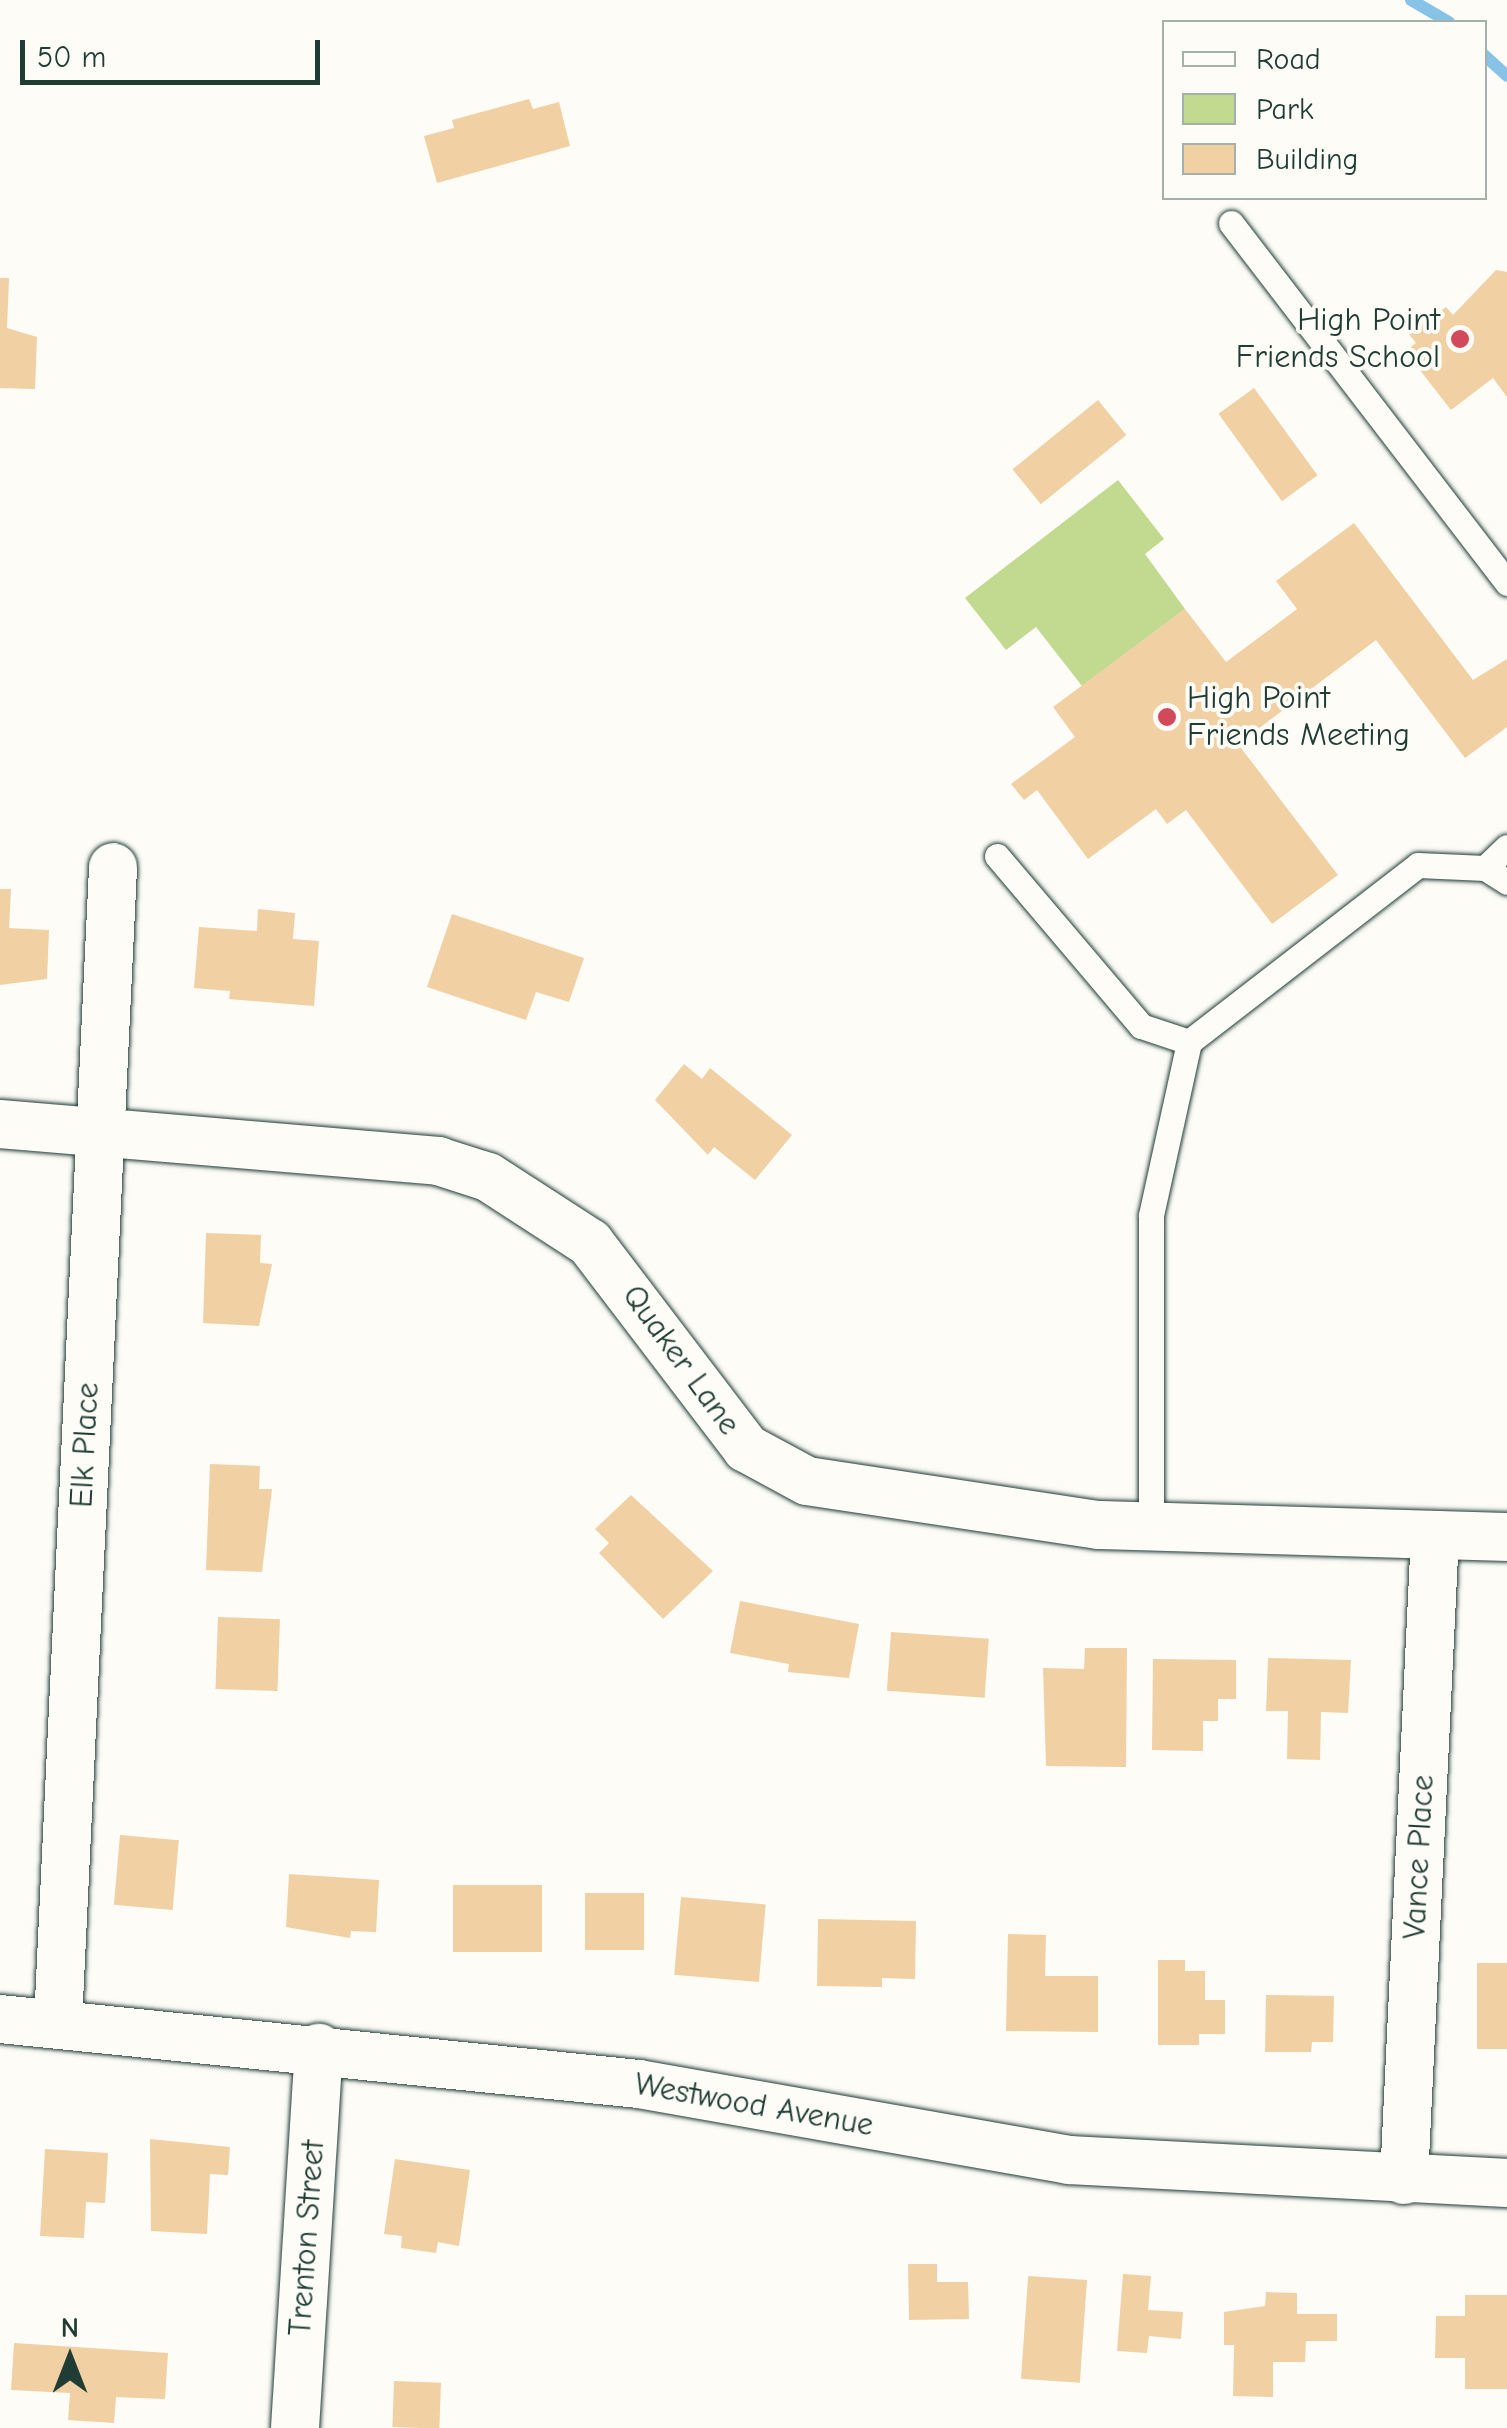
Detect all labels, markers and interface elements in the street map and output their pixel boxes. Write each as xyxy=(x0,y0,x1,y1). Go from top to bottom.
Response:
scale bar xyxy=(25,20,325,82)
legend xyxy=(1162,20,1487,200)
text: 50 m xyxy=(37,40,106,75)
text: Road xyxy=(1256,42,1321,77)
text: Park xyxy=(1256,92,1313,127)
text: Building xyxy=(1256,142,1359,177)
place label: High Point Friends School xyxy=(1236,302,1440,377)
marker: High Point Friends School xyxy=(1449,328,1471,350)
place label: High Point Friends Meeting xyxy=(1187,680,1410,755)
marker: High Point Friends Meeting xyxy=(1156,706,1178,728)
street label: Quaker Lane xyxy=(614,1278,748,1442)
street label: Elk Place xyxy=(63,1381,107,1509)
street label: Vance Place xyxy=(1396,1774,1442,1940)
street label: Westwood Avenue xyxy=(632,2065,876,2145)
street label: Trenton Street xyxy=(281,2139,333,2337)
north arrow xyxy=(20,2308,120,2408)
text: N xyxy=(61,2312,79,2344)

